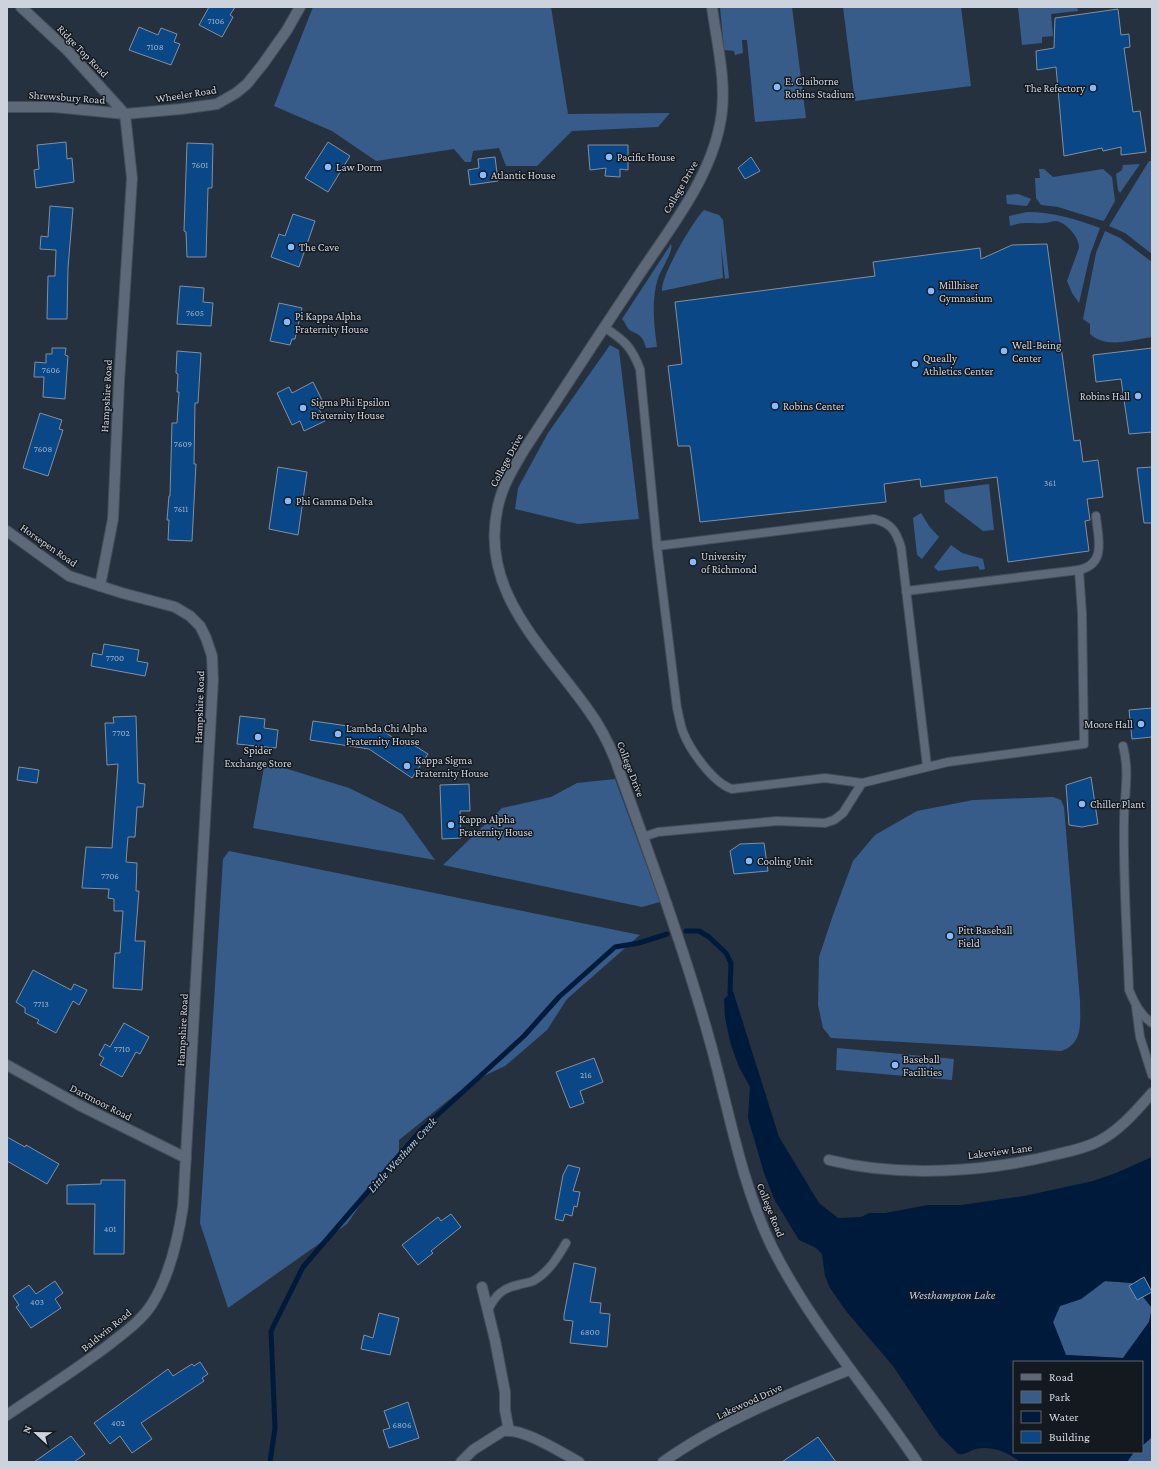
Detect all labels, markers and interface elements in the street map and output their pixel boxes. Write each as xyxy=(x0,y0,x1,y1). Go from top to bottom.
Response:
house number: 7106 xyxy=(208,16,225,26)
street label: Ridge Top Road xyxy=(54,22,111,80)
house number: 7108 xyxy=(146,42,164,52)
place label: E. Claiborne Robins Stadium xyxy=(785,75,855,100)
marker: E. Claiborne Robins Stadium xyxy=(772,82,782,92)
place label: The Refectory xyxy=(1025,82,1086,95)
street label: Wheeler Road xyxy=(155,83,218,105)
marker: The Refectory xyxy=(1088,83,1098,93)
street label: Shrewsbury Road xyxy=(28,88,106,107)
place label: Pacific House xyxy=(617,151,675,163)
marker: Pacific House xyxy=(604,152,614,162)
street label: College Drive xyxy=(660,158,701,216)
house number: 7601 xyxy=(192,160,208,170)
place label: Law Dorm xyxy=(336,161,382,173)
marker: Law Dorm xyxy=(323,162,333,172)
place label: Atlantic House xyxy=(491,169,556,181)
marker: Atlantic House xyxy=(478,170,488,180)
place label: The Cave xyxy=(299,241,339,253)
marker: The Cave xyxy=(286,242,296,252)
place label: Millhiser Gymnasium xyxy=(939,279,993,305)
marker: Millhiser Gymnasium xyxy=(926,286,936,296)
house number: 7605 xyxy=(186,308,204,318)
place label: Pi Kappa Alpha Fraternity House xyxy=(295,310,369,336)
marker: Pi Kappa Alpha Fraternity House xyxy=(282,317,292,327)
place label: Well-Being Center xyxy=(1012,339,1062,364)
marker: Well-Being Center xyxy=(999,346,1009,356)
place label: Queally Athletics Center xyxy=(923,352,993,377)
street label: Hampshire Road xyxy=(98,359,115,433)
marker: Queally Athletics Center xyxy=(910,359,920,369)
house number: 7606 xyxy=(42,365,61,375)
place label: Robins Hall xyxy=(1080,390,1130,402)
marker: Robins Hall xyxy=(1133,391,1143,401)
place label: Sigma Phi Epsilon Fraternity House xyxy=(311,396,390,422)
place label: Robins Center xyxy=(783,400,845,412)
marker: Robins Center xyxy=(770,401,780,411)
marker: Sigma Phi Epsilon Fraternity House xyxy=(298,403,308,413)
street label: College Drive xyxy=(487,431,526,489)
house number: 7609 xyxy=(174,439,193,449)
house number: 7608 xyxy=(34,444,52,454)
house number: 361 xyxy=(1044,478,1056,488)
place label: Phi Gamma Delta xyxy=(296,495,373,507)
marker: Phi Gamma Delta xyxy=(283,496,293,506)
house number: 7611 xyxy=(174,504,188,514)
street label: Horsepen Road xyxy=(18,521,80,570)
place label: University of Richmond xyxy=(701,550,757,575)
marker: University of Richmond xyxy=(688,557,698,567)
house number: 7700 xyxy=(106,653,124,663)
street label: Hampshire Road xyxy=(192,670,207,744)
place label: Moore Hall xyxy=(1084,718,1133,730)
marker: Moore Hall xyxy=(1136,719,1146,729)
place label: Lambda Chi Alpha Fraternity House xyxy=(346,722,427,748)
house number: 7702 xyxy=(112,728,130,738)
marker: Lambda Chi Alpha Fraternity House xyxy=(333,729,343,739)
marker: Spider Exchange Store xyxy=(253,732,263,742)
street label: College Drive xyxy=(614,739,647,799)
place label: Spider Exchange Store xyxy=(224,744,292,770)
place label: Kappa Sigma Fraternity House xyxy=(415,754,489,780)
marker: Kappa Sigma Fraternity House xyxy=(402,761,412,771)
place label: Chiller Plant xyxy=(1090,798,1145,810)
marker: Chiller Plant xyxy=(1077,799,1087,809)
place label: Kappa Alpha Fraternity House xyxy=(459,813,533,839)
marker: Kappa Alpha Fraternity House xyxy=(446,820,456,830)
place label: Cooling Unit xyxy=(757,855,813,868)
marker: Cooling Unit xyxy=(744,856,754,866)
house number: 7706 xyxy=(101,871,119,881)
place label: Pitt Baseball Field xyxy=(958,924,1013,949)
marker: Pitt Baseball Field xyxy=(945,931,955,941)
street label: Hampshire Road xyxy=(174,993,191,1067)
house number: 7713 xyxy=(33,999,49,1009)
house number: 7710 xyxy=(114,1044,130,1054)
place label: Baseball Facilities xyxy=(903,1053,942,1078)
marker: Baseball Facilities xyxy=(890,1060,900,1070)
house number: 216 xyxy=(580,1070,592,1080)
street label: Dartmoor Road xyxy=(68,1081,134,1123)
water label: Little Westham Creek xyxy=(365,1114,440,1195)
street label: Lakeview Lane xyxy=(967,1141,1033,1161)
street label: College Road xyxy=(754,1181,787,1239)
house number: 401 xyxy=(104,1224,116,1234)
water label: Westhampton Lake xyxy=(909,1288,996,1302)
house number: 403 xyxy=(30,1297,44,1307)
street label: Baldwin Road xyxy=(78,1306,134,1354)
house number: 6800 xyxy=(580,1327,600,1337)
legend xyxy=(1013,1361,1143,1453)
text: Road xyxy=(1049,1370,1074,1384)
street label: Lakewood Drive xyxy=(714,1380,784,1421)
text: Park xyxy=(1049,1390,1071,1404)
text: Water xyxy=(1049,1410,1079,1424)
north arrow xyxy=(16,1413,56,1453)
house number: 402 xyxy=(111,1418,125,1428)
house number: 6806 xyxy=(392,1420,412,1430)
text: N xyxy=(20,1423,34,1435)
text: Building xyxy=(1049,1430,1090,1444)

